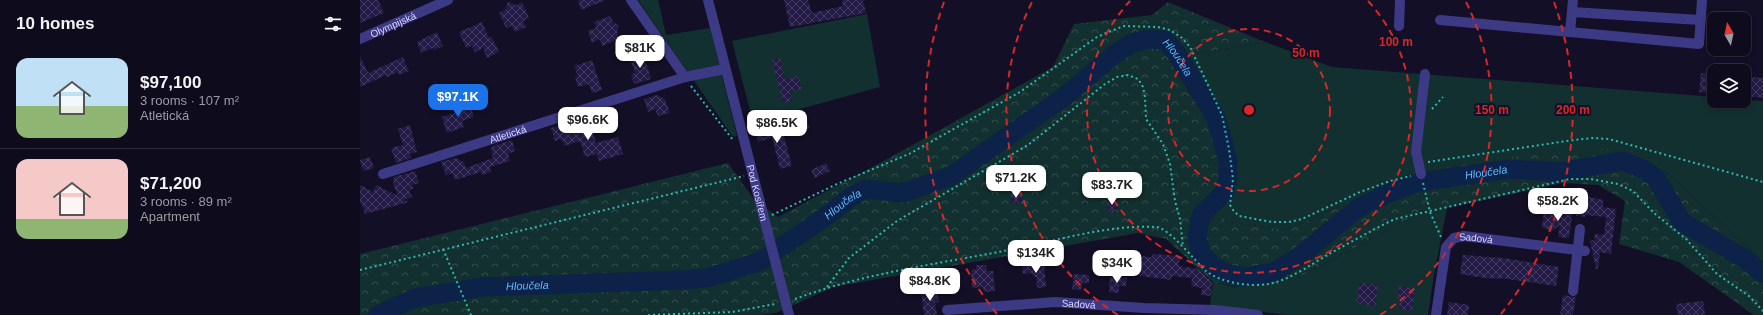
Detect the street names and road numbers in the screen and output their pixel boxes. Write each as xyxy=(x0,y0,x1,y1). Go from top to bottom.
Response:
street label: Olympijská xyxy=(369,10,418,40)
street label: Atletická xyxy=(488,123,528,145)
street label: Pod Kosířem xyxy=(745,163,770,222)
street label: Sadová xyxy=(1458,231,1494,246)
street label: Sadová xyxy=(1061,297,1096,311)

